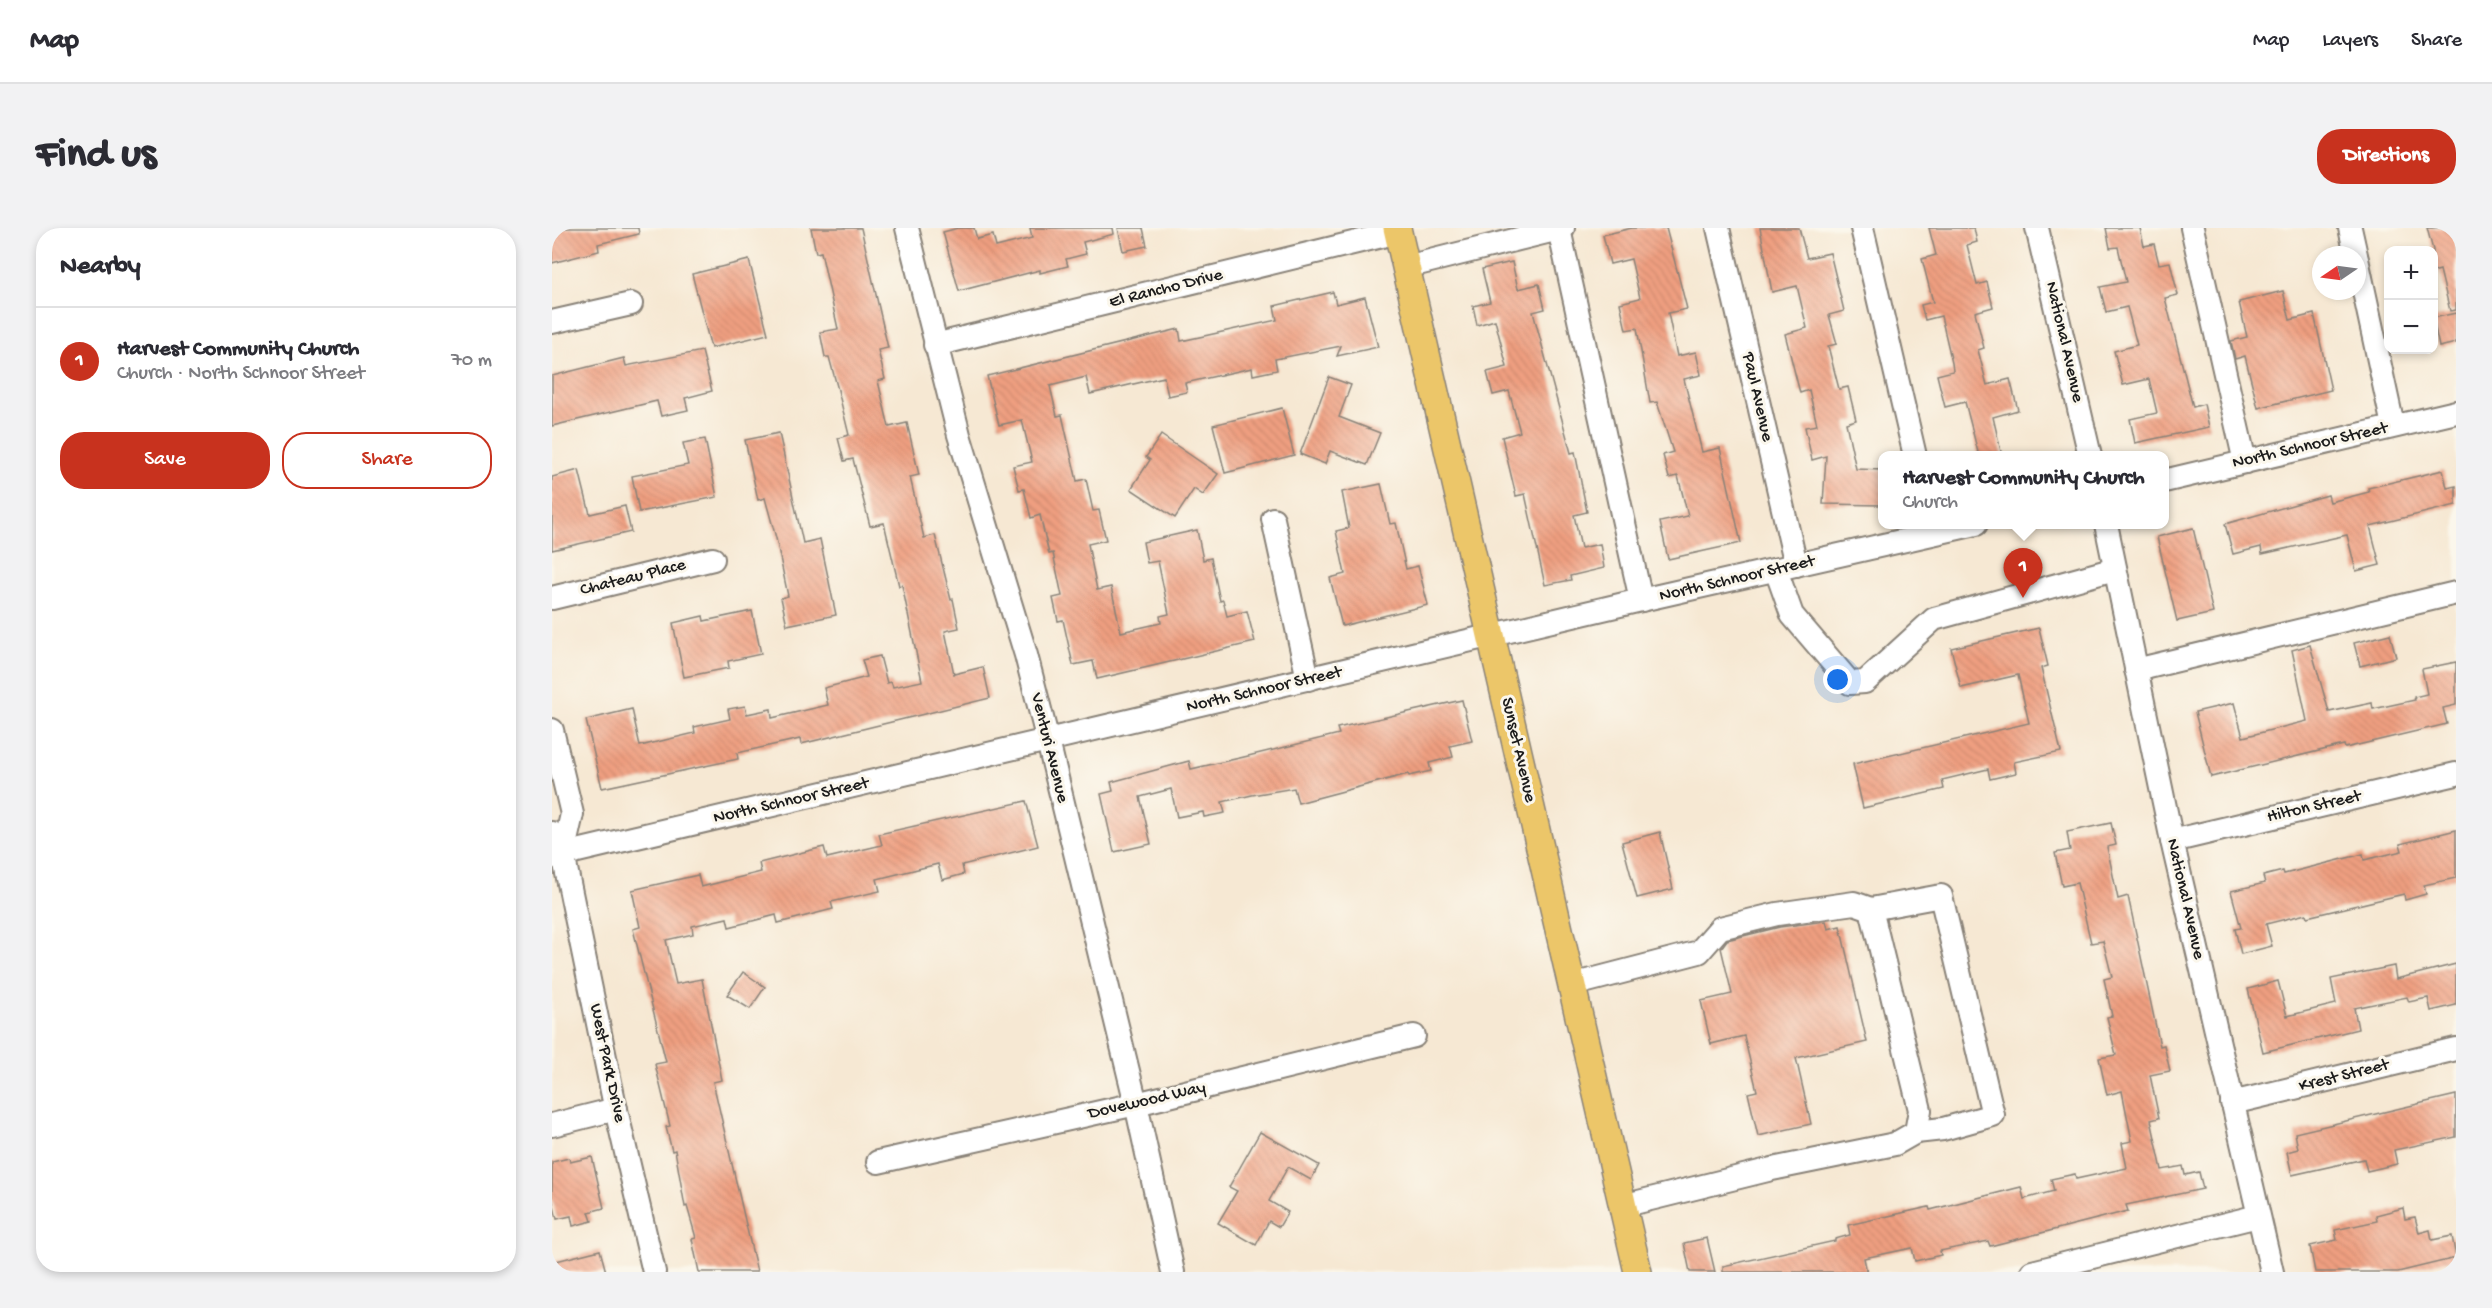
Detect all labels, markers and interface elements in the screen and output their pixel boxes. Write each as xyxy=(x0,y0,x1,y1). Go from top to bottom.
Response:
text: Map xyxy=(30,25,79,58)
text: Map xyxy=(2253,29,2289,54)
text: Layers xyxy=(2322,29,2378,54)
text: Share xyxy=(2411,29,2462,54)
button: Directions xyxy=(2317,129,2456,184)
text: Find us xyxy=(36,132,156,181)
north arrow xyxy=(2312,246,2366,300)
map controls xyxy=(2384,246,2438,354)
button: + xyxy=(2384,246,2438,300)
text: Nearby xyxy=(60,252,141,283)
street label: El Rancho Drive xyxy=(1107,265,1226,313)
street label: National Avenue xyxy=(2040,280,2088,405)
button: − xyxy=(2384,300,2438,354)
text: Harvest Community Church xyxy=(117,337,359,363)
street label: Paul Avenue xyxy=(1736,349,1778,444)
text: 1 xyxy=(75,350,84,373)
text: 70 m xyxy=(451,350,492,373)
text: Church · North Schnoor Street xyxy=(117,363,365,386)
street label: North Schnoor Street xyxy=(2230,418,2391,474)
button: Save xyxy=(60,432,270,489)
button: Share xyxy=(282,432,492,489)
popup xyxy=(1878,451,2169,529)
text: Harvest Community Church xyxy=(1902,466,2145,492)
text: Church xyxy=(1902,492,1958,515)
pin: 1 xyxy=(2004,548,2042,598)
street label: North Schnoor Street xyxy=(1657,551,1818,607)
street label: Chateau Place xyxy=(578,555,689,601)
street label: North Schnoor Street xyxy=(1184,662,1345,718)
your location xyxy=(1823,665,1852,694)
street label: Venturi Avenue xyxy=(1025,690,1073,806)
street label: Sunset Avenue xyxy=(1496,696,1540,805)
street label: North Schnoor Street xyxy=(711,773,872,829)
street label: Hilton Street xyxy=(2265,786,2365,828)
street label: National Avenue xyxy=(2161,837,2209,962)
street label: West Park Drive xyxy=(584,1002,630,1125)
street label: Krest Street xyxy=(2297,1054,2393,1097)
street label: Dovewood Way xyxy=(1085,1077,1208,1125)

